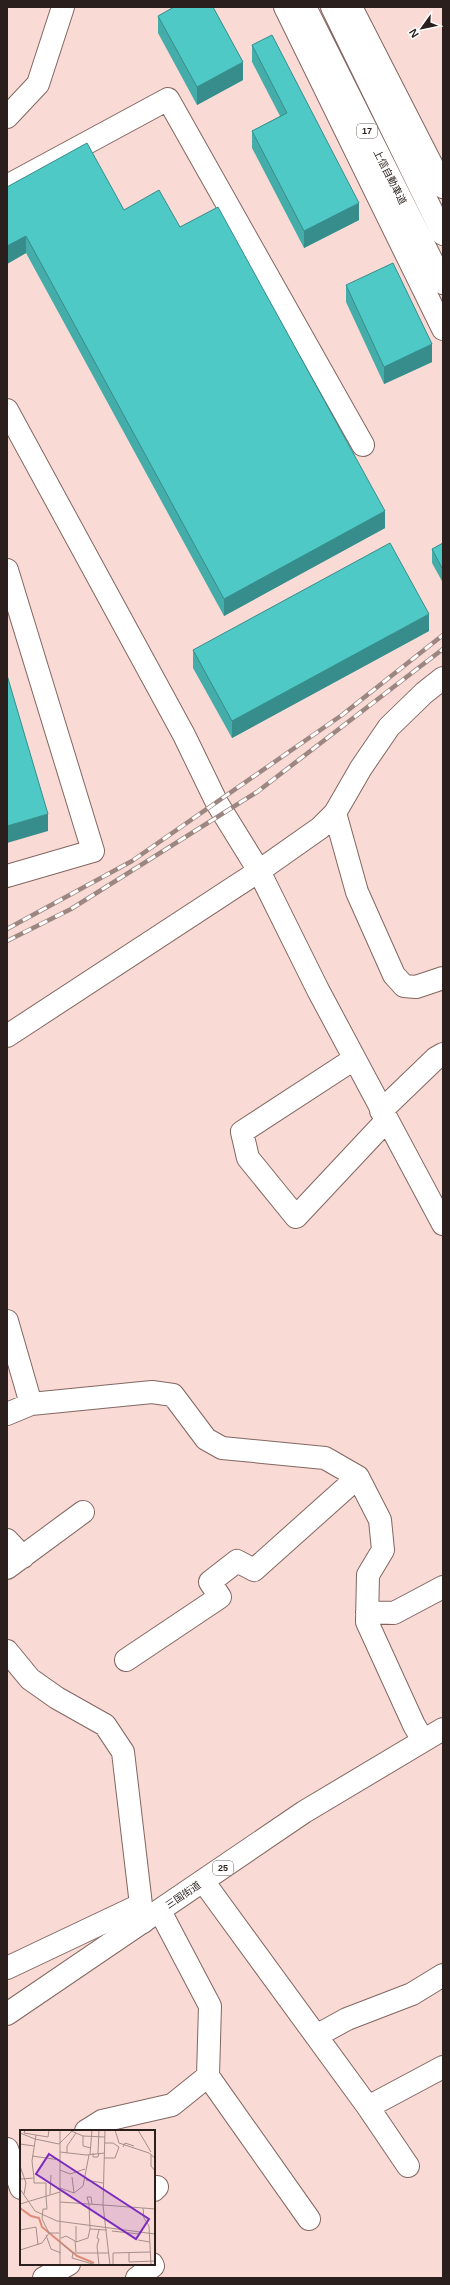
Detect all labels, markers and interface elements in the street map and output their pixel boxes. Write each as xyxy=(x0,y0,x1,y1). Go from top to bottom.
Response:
north arrow xyxy=(402,8,442,48)
text: N xyxy=(406,27,421,40)
road number: 17 xyxy=(357,124,377,138)
street label: 上信自動車道 xyxy=(371,148,409,206)
road number: 25 xyxy=(213,1861,233,1875)
street label: 三国街道 xyxy=(163,1879,203,1911)
inset map xyxy=(20,2130,155,2265)

